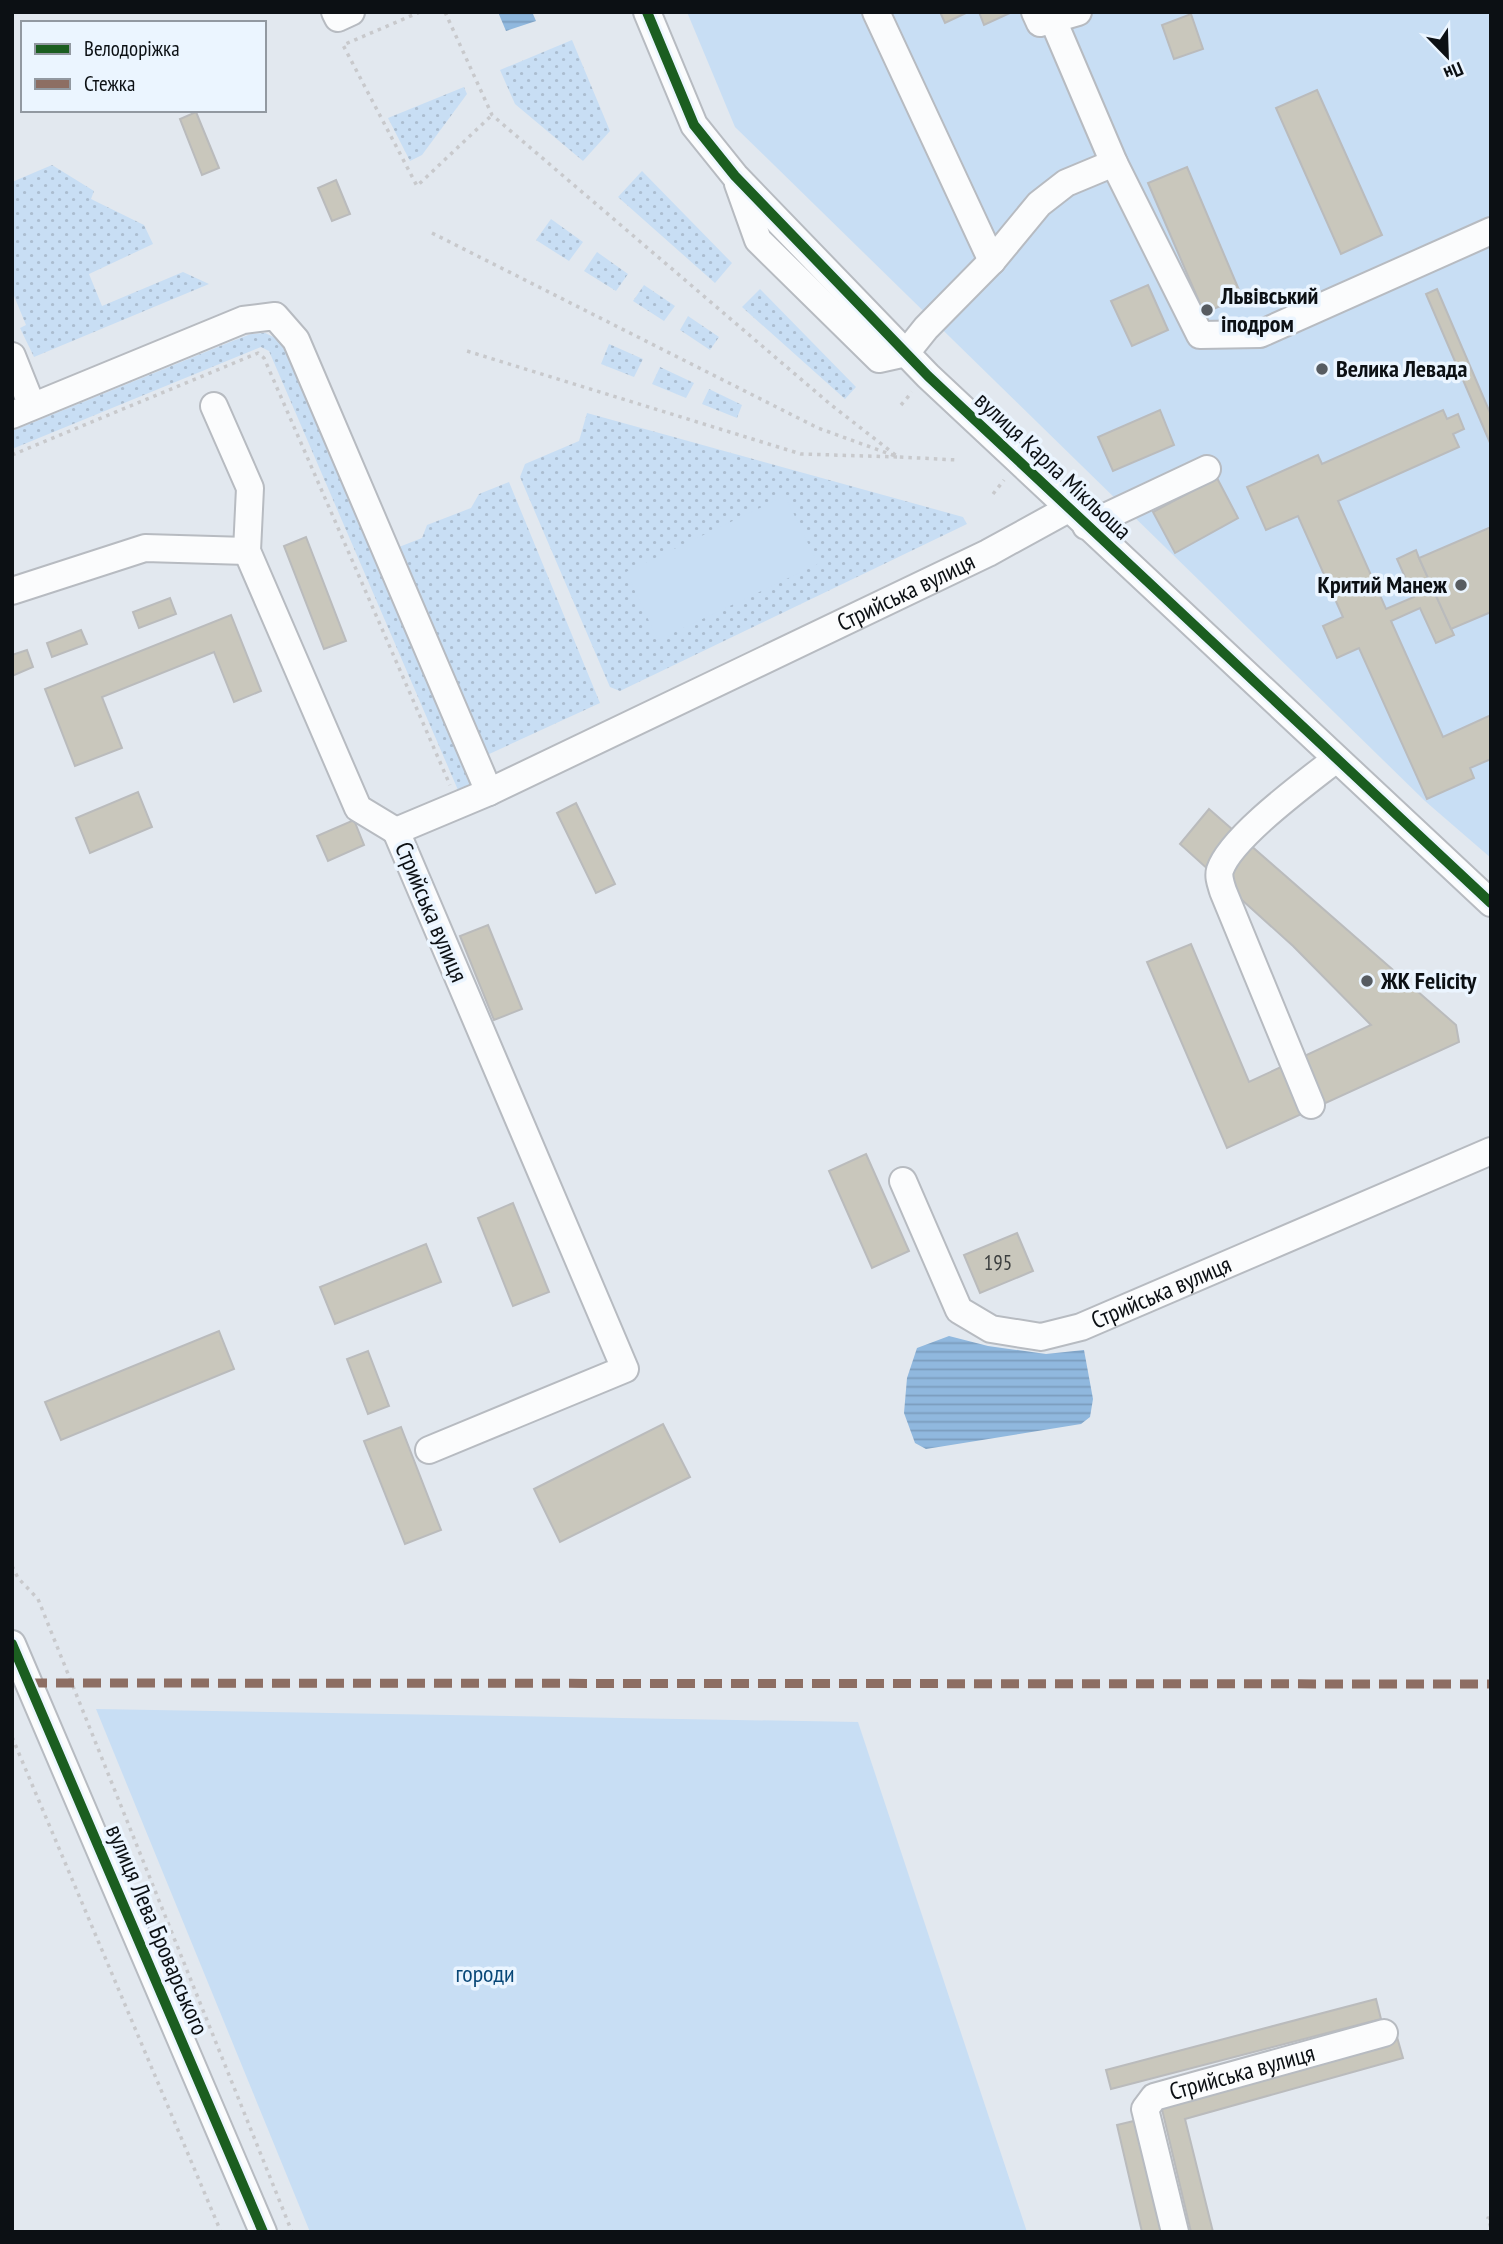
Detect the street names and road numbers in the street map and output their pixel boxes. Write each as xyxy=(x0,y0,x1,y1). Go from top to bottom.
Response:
street label: вулиця Карла Мікльоша xyxy=(969,385,1138,546)
street label: Стрийська вулиця xyxy=(832,546,980,638)
street label: Стрийська вулиця xyxy=(388,837,475,986)
street label: Стрийська вулиця xyxy=(1086,1248,1236,1336)
street label: вулиця Лева Броварського xyxy=(99,1820,216,2040)
street label: Стрийська вулиця xyxy=(1166,2037,1318,2107)

